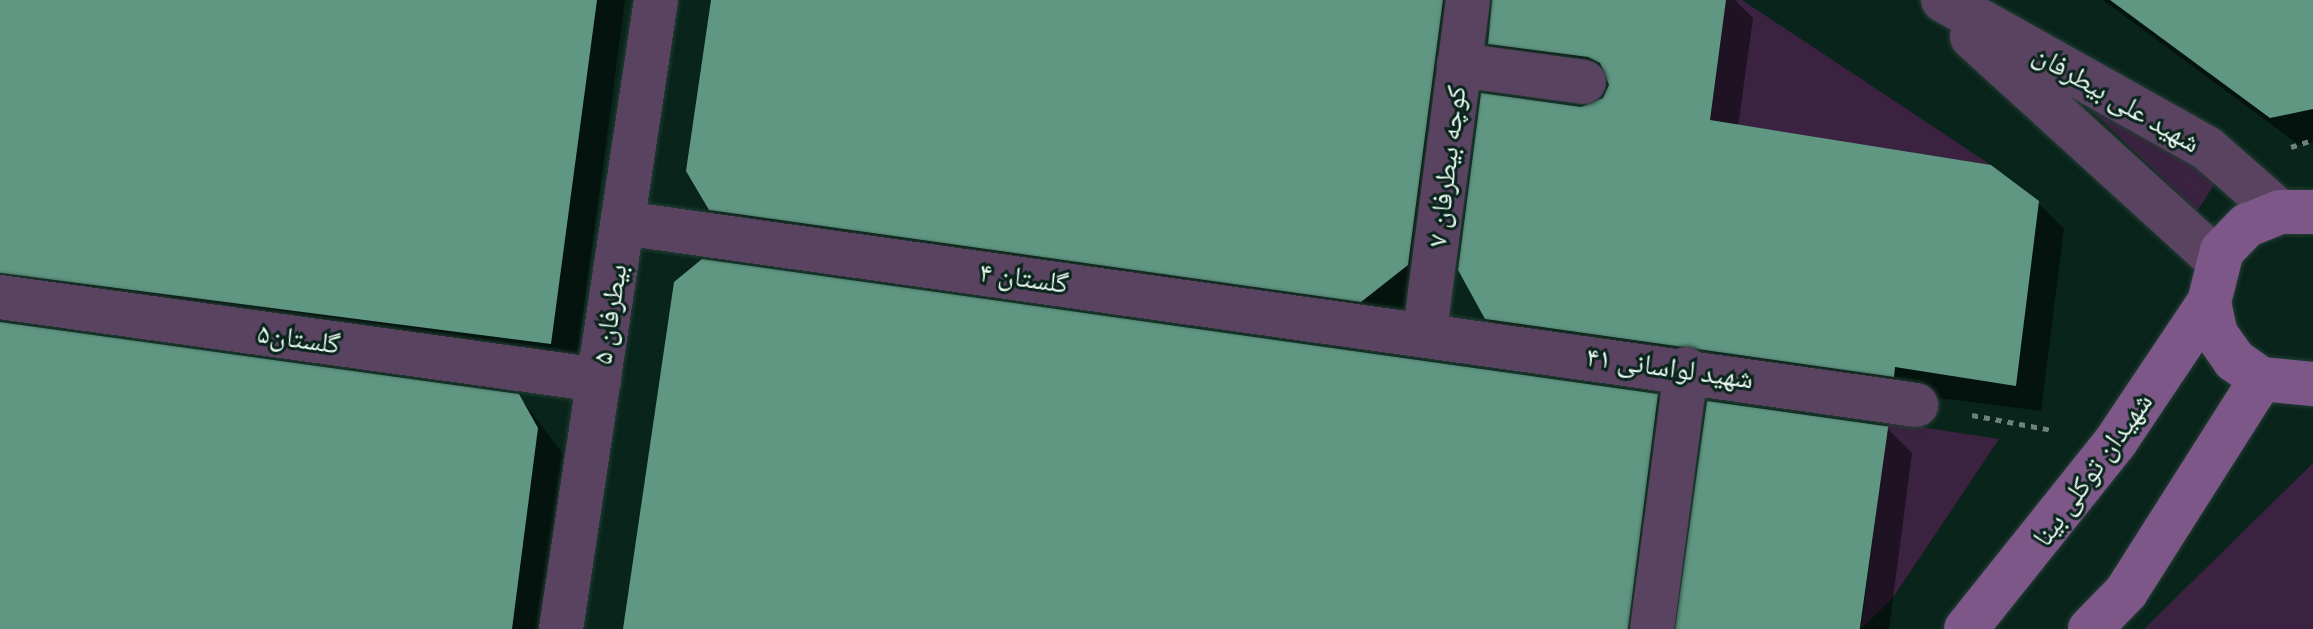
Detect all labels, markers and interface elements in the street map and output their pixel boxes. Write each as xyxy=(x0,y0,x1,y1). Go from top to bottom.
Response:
street label: شهید علی بیطرفان xyxy=(2027,37,2207,159)
street label: کوچه بیطرفان ۷ xyxy=(1419,83,1473,249)
street label: گلستان ۴ xyxy=(977,254,1071,300)
street label: بیطرفان ۵ xyxy=(585,262,633,366)
street label: گلستان۵ xyxy=(255,316,343,360)
street label: شهید لواسانی ۴۱ xyxy=(1584,339,1756,395)
street label: شهیدان توکلی بینا xyxy=(2025,386,2159,552)

